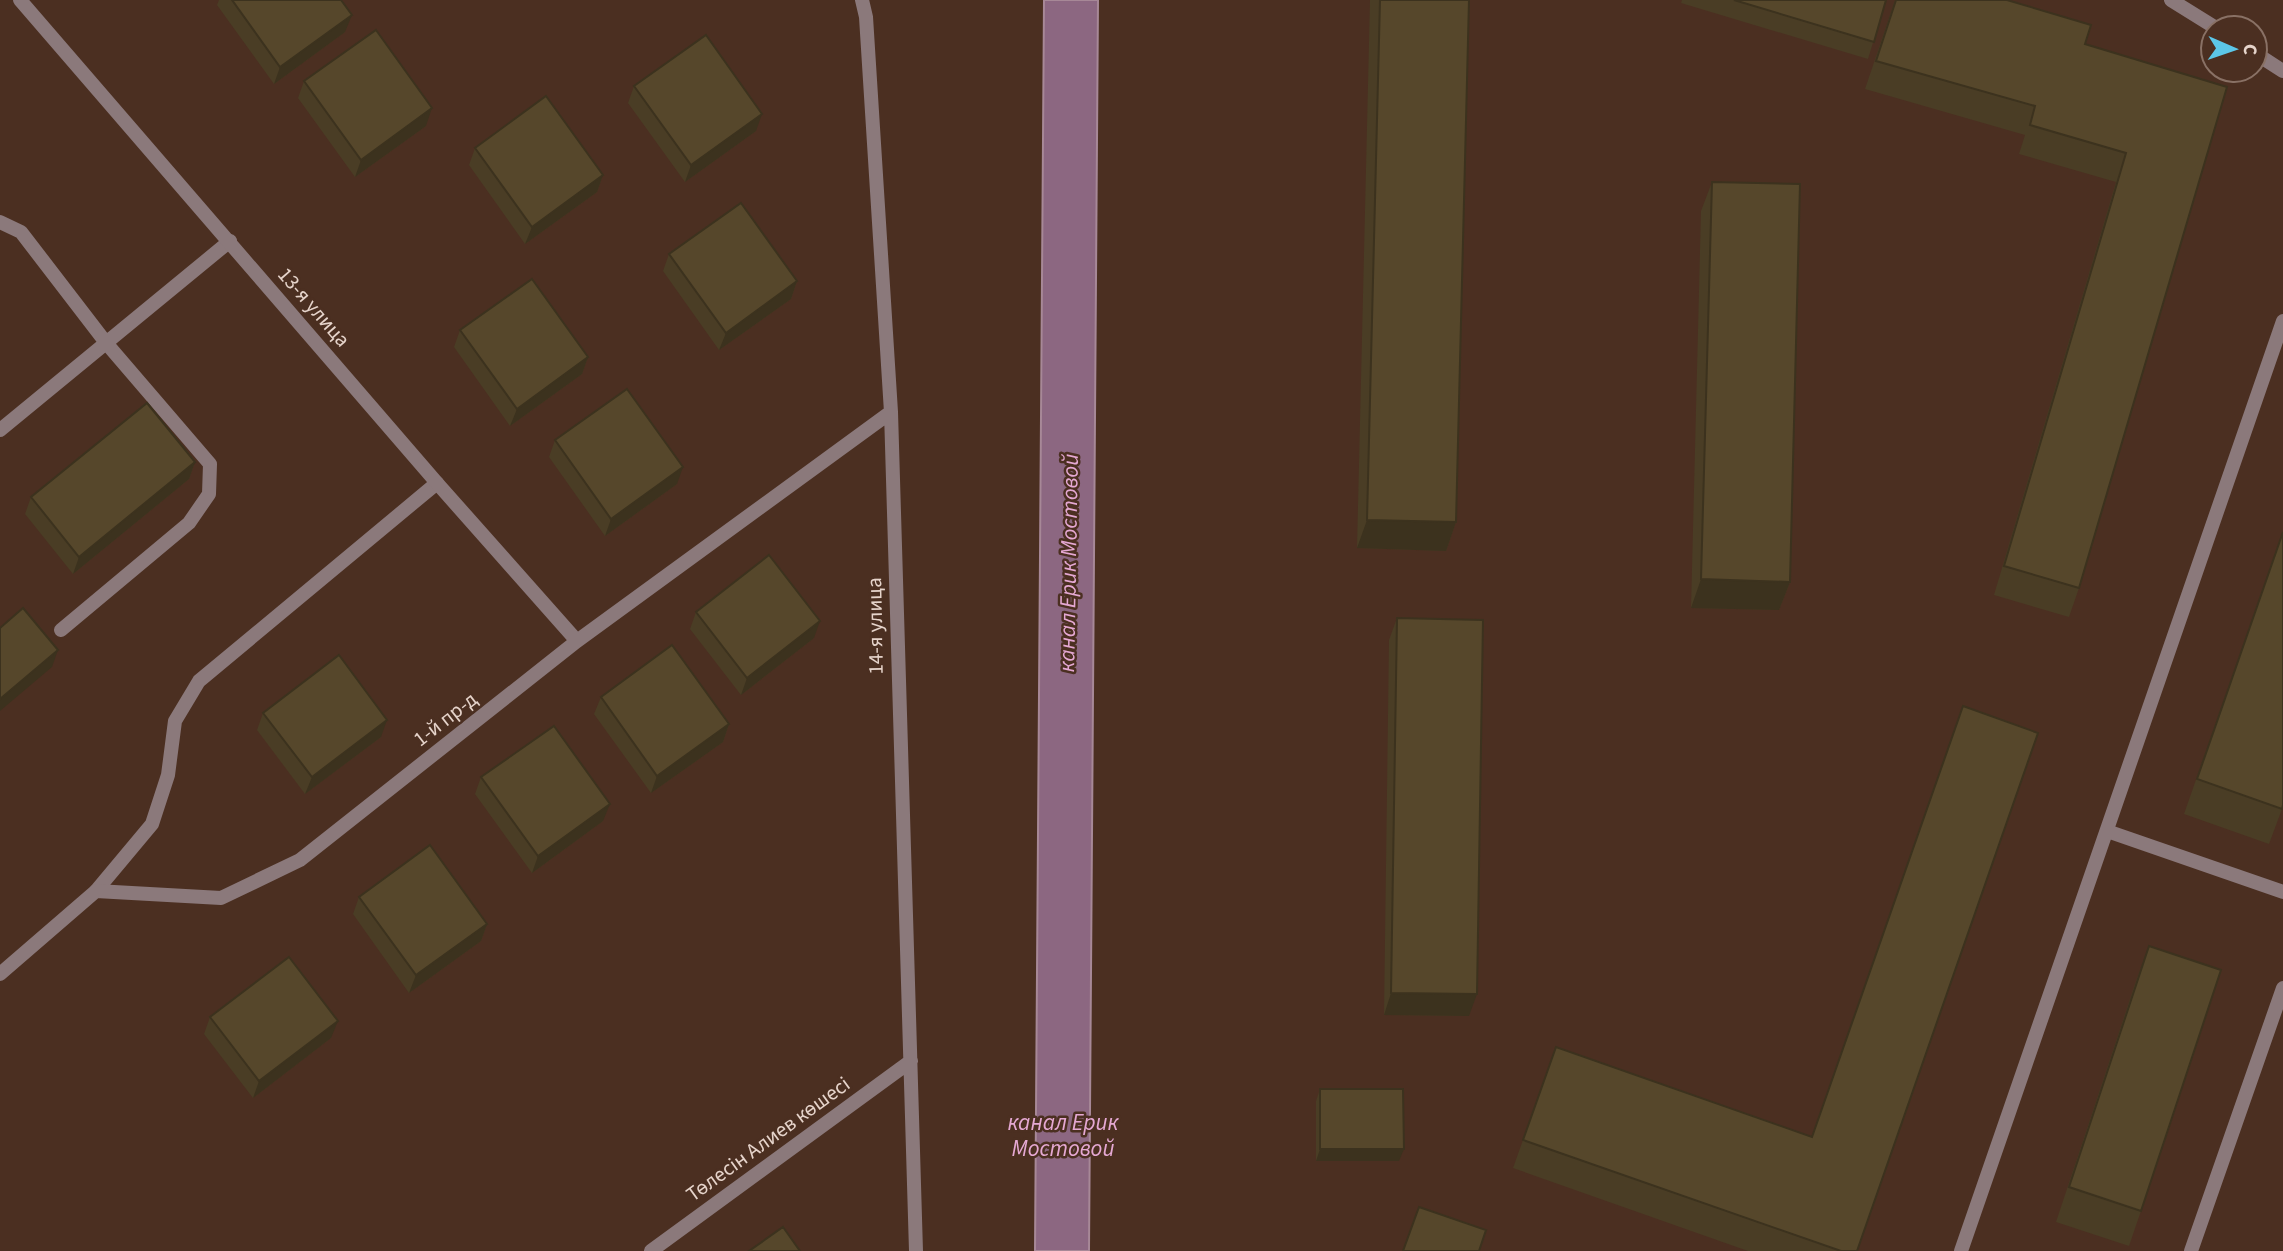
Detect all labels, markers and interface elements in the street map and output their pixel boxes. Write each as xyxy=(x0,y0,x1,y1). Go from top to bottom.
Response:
north arrow xyxy=(2199,14,2269,84)
text: С xyxy=(2236,44,2263,56)
street label: 13-я улица xyxy=(271,260,357,354)
water label: канал Ерик Мостовой xyxy=(1050,453,1087,673)
street label: 14-я улица xyxy=(859,577,891,675)
street label: 1-й пр-д xyxy=(407,684,483,754)
street label: Төлесін Алиев көшесі xyxy=(680,1069,856,1209)
water label: канал Ерик Мостовой xyxy=(1007,1106,1120,1165)

